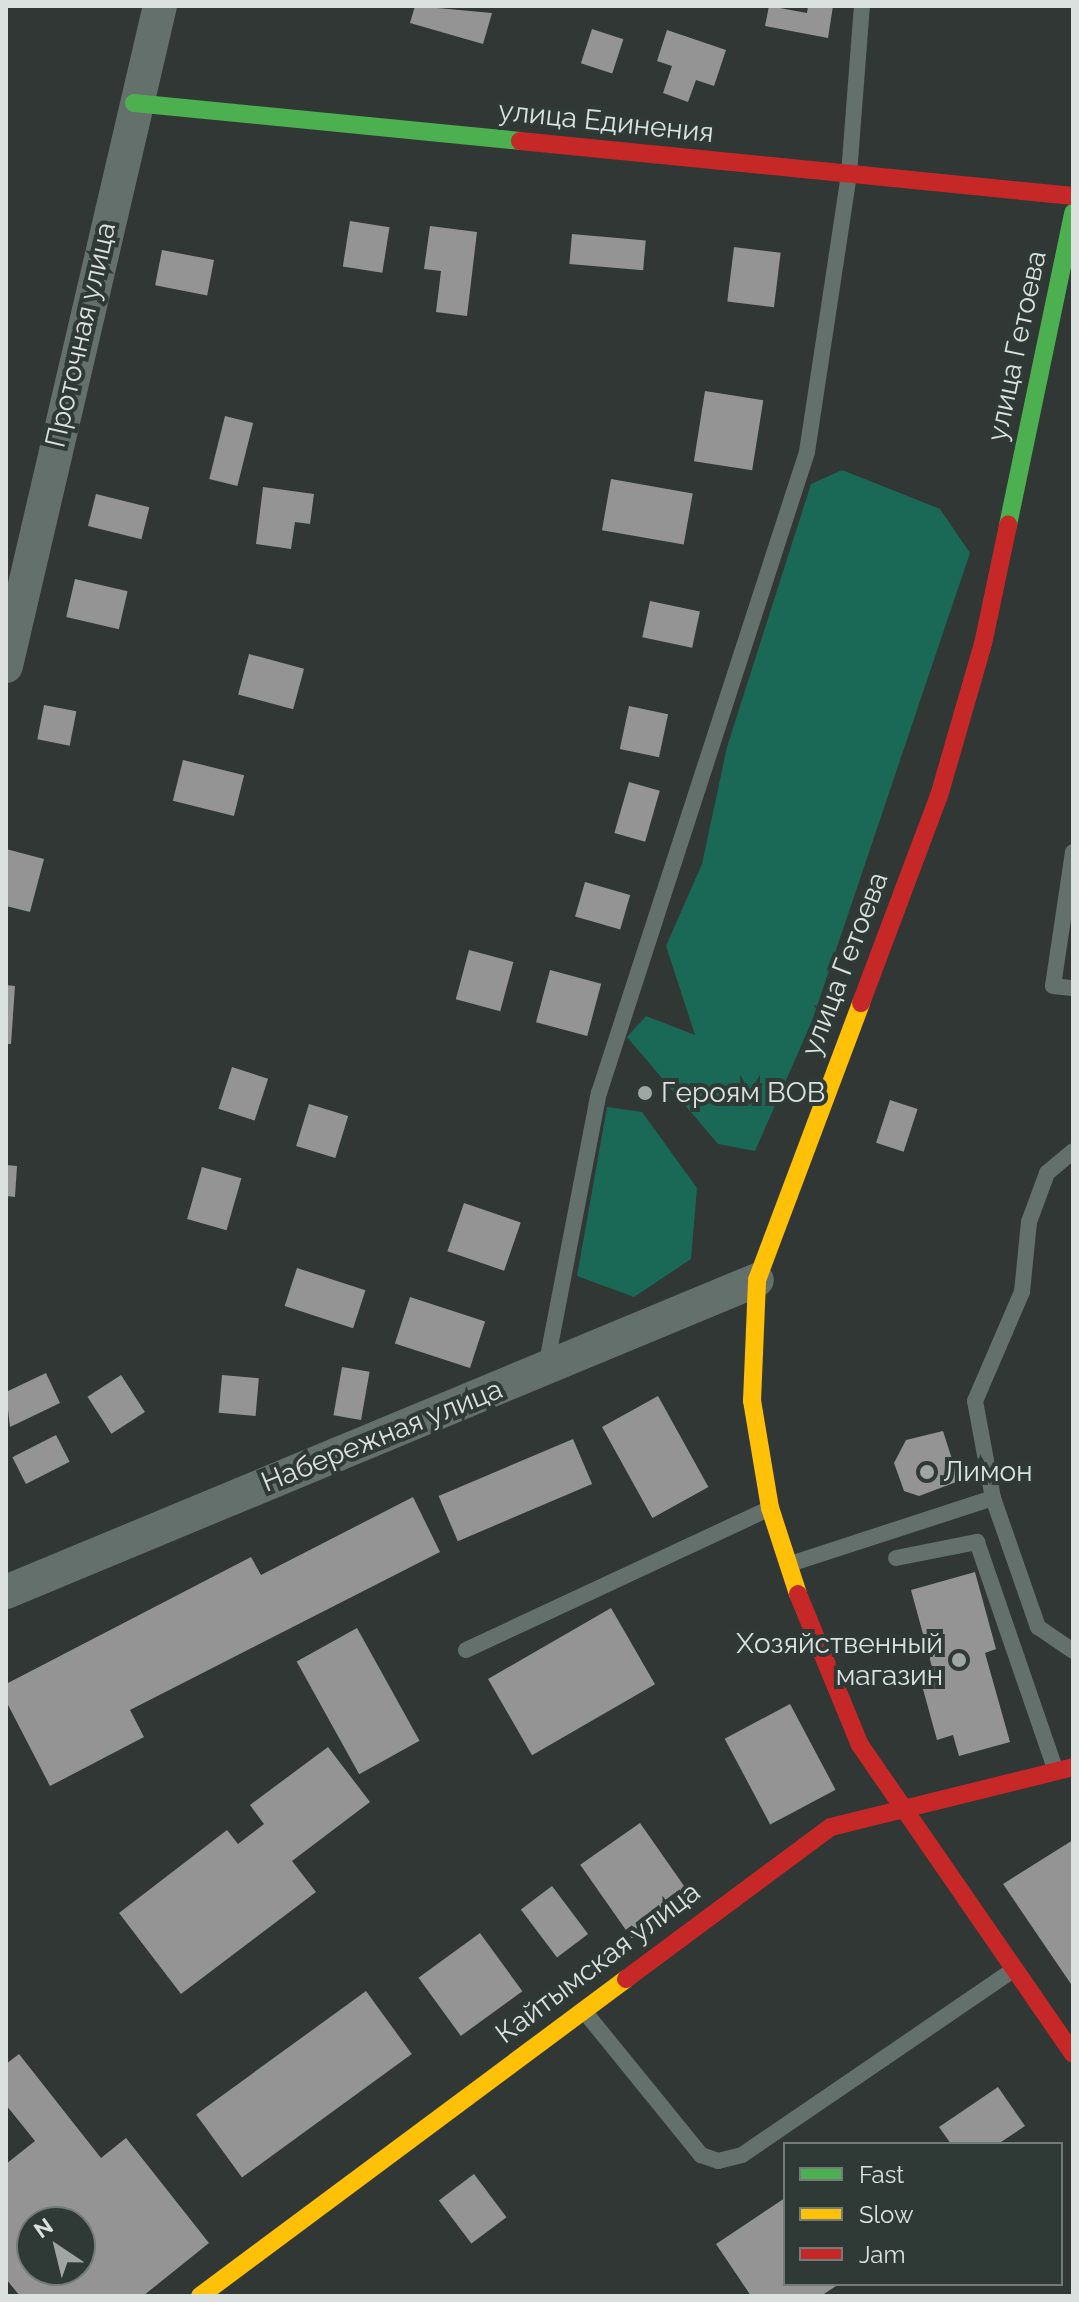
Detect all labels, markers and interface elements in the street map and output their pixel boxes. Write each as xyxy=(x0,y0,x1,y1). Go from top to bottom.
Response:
street label: улица Единения xyxy=(497,94,715,150)
street label: Проточная улица xyxy=(39,219,123,451)
street label: улица Гетоева xyxy=(980,248,1054,444)
street label: улица Гетоева xyxy=(795,867,895,1061)
place label: Героям ВОВ xyxy=(661,1076,825,1110)
marker: Героям ВОВ xyxy=(636,1084,654,1102)
street label: Набережная улица xyxy=(256,1372,508,1500)
place label: Лимон xyxy=(943,1455,1033,1489)
marker: Лимон xyxy=(918,1463,936,1481)
place label: Хозяйственный магазин xyxy=(736,1627,943,1693)
marker: Хозяйственный магазин xyxy=(950,1651,968,1669)
street label: Кайтымская улица xyxy=(489,1875,707,2051)
legend xyxy=(783,2142,1063,2286)
text: Fast xyxy=(859,2160,904,2189)
text: Slow xyxy=(859,2200,913,2229)
north arrow xyxy=(16,2206,96,2286)
text: N xyxy=(29,2213,58,2243)
text: Jam xyxy=(859,2240,905,2269)

